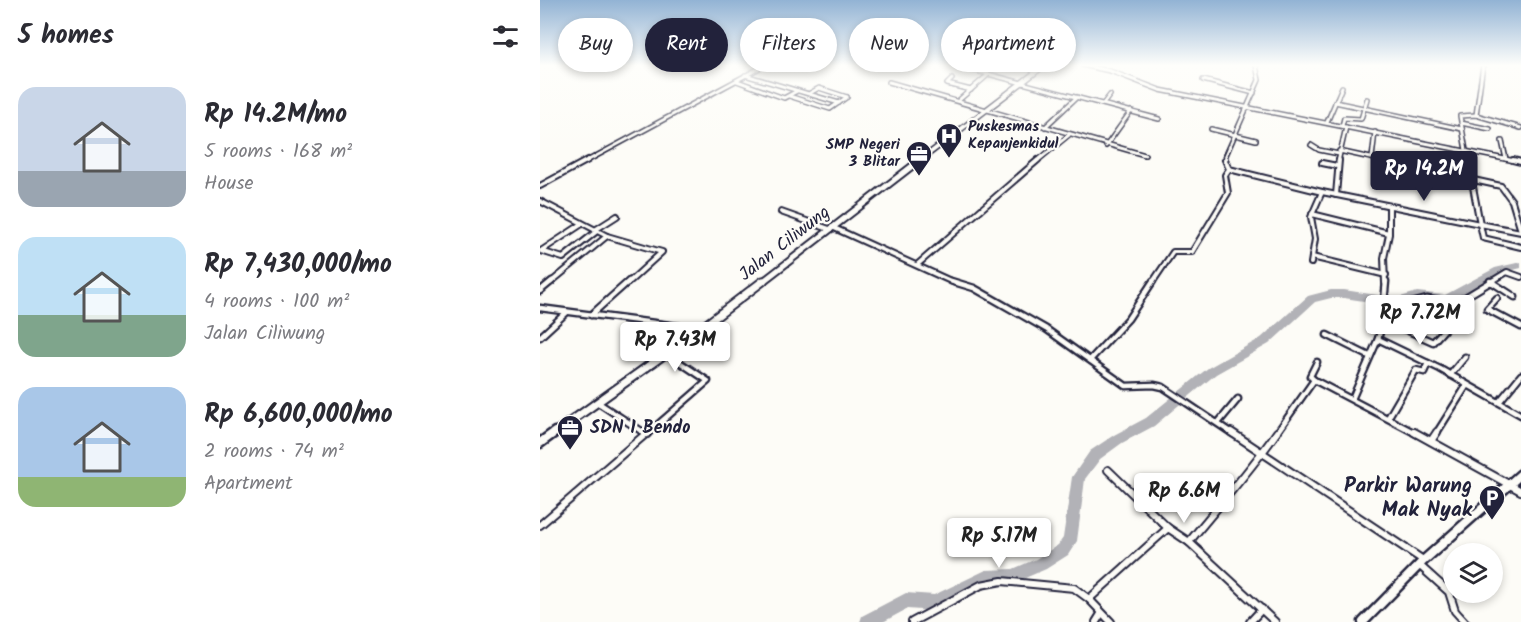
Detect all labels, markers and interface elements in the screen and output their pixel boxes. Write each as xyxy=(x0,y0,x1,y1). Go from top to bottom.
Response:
text: 5 homes xyxy=(18,15,114,57)
chip: Buy xyxy=(558,18,633,72)
chip: Rent xyxy=(645,18,728,72)
chip: Filters xyxy=(740,18,837,72)
chip: New xyxy=(849,18,929,72)
chip: Apartment xyxy=(941,18,1076,72)
icon: filters xyxy=(489,20,522,53)
text: Rp 14.2M/mo xyxy=(204,94,347,136)
icon: home xyxy=(66,111,138,183)
place label: Puskesmas Kepanjenkidul xyxy=(968,115,1059,156)
hospital icon: Puskesmas Kepanjenkidul xyxy=(934,121,964,159)
place label: SMP Negeri 3 Blitar xyxy=(826,133,901,174)
text: 5 rooms · 168 m² xyxy=(204,136,352,168)
office icon: SMP Negeri 3 Blitar xyxy=(904,139,934,177)
pin: Rp 14.2M xyxy=(1362,151,1486,202)
text: Rp 14.2M xyxy=(1385,154,1463,186)
text: House xyxy=(204,168,254,200)
street label: Jalan Ciliwung xyxy=(733,199,837,289)
text: Rp 7,430,000/mo xyxy=(204,244,392,286)
icon: home xyxy=(66,261,138,333)
text: 4 rooms · 100 m² xyxy=(204,286,349,318)
pin: Rp 7.72M xyxy=(1358,295,1482,346)
text: Rp 7.72M xyxy=(1380,298,1460,330)
text: Jalan Ciliwung xyxy=(204,318,325,350)
pin: Rp 7.43M xyxy=(613,322,737,373)
text: Rp 7.43M xyxy=(634,325,716,357)
text: Rp 6,600,000/mo xyxy=(204,394,393,436)
icon: home xyxy=(66,411,138,483)
office icon: SDN 1 Bendo xyxy=(555,413,585,451)
place label: SDN 1 Bendo xyxy=(590,414,690,443)
text: 2 rooms · 74 m² xyxy=(204,436,344,468)
text: Apartment xyxy=(204,468,293,500)
place label: Parkir Warung Mak Nyak xyxy=(1344,470,1473,527)
pin: Rp 6.6M xyxy=(1129,473,1239,524)
text: Rp 6.6M xyxy=(1148,476,1220,508)
parking icon: Parkir Warung Mak Nyak xyxy=(1477,483,1507,521)
pin: Rp 5.17M xyxy=(937,518,1061,569)
text: Rp 5.17M xyxy=(961,521,1037,553)
map controls xyxy=(1443,543,1503,603)
button: layers xyxy=(1443,543,1503,603)

